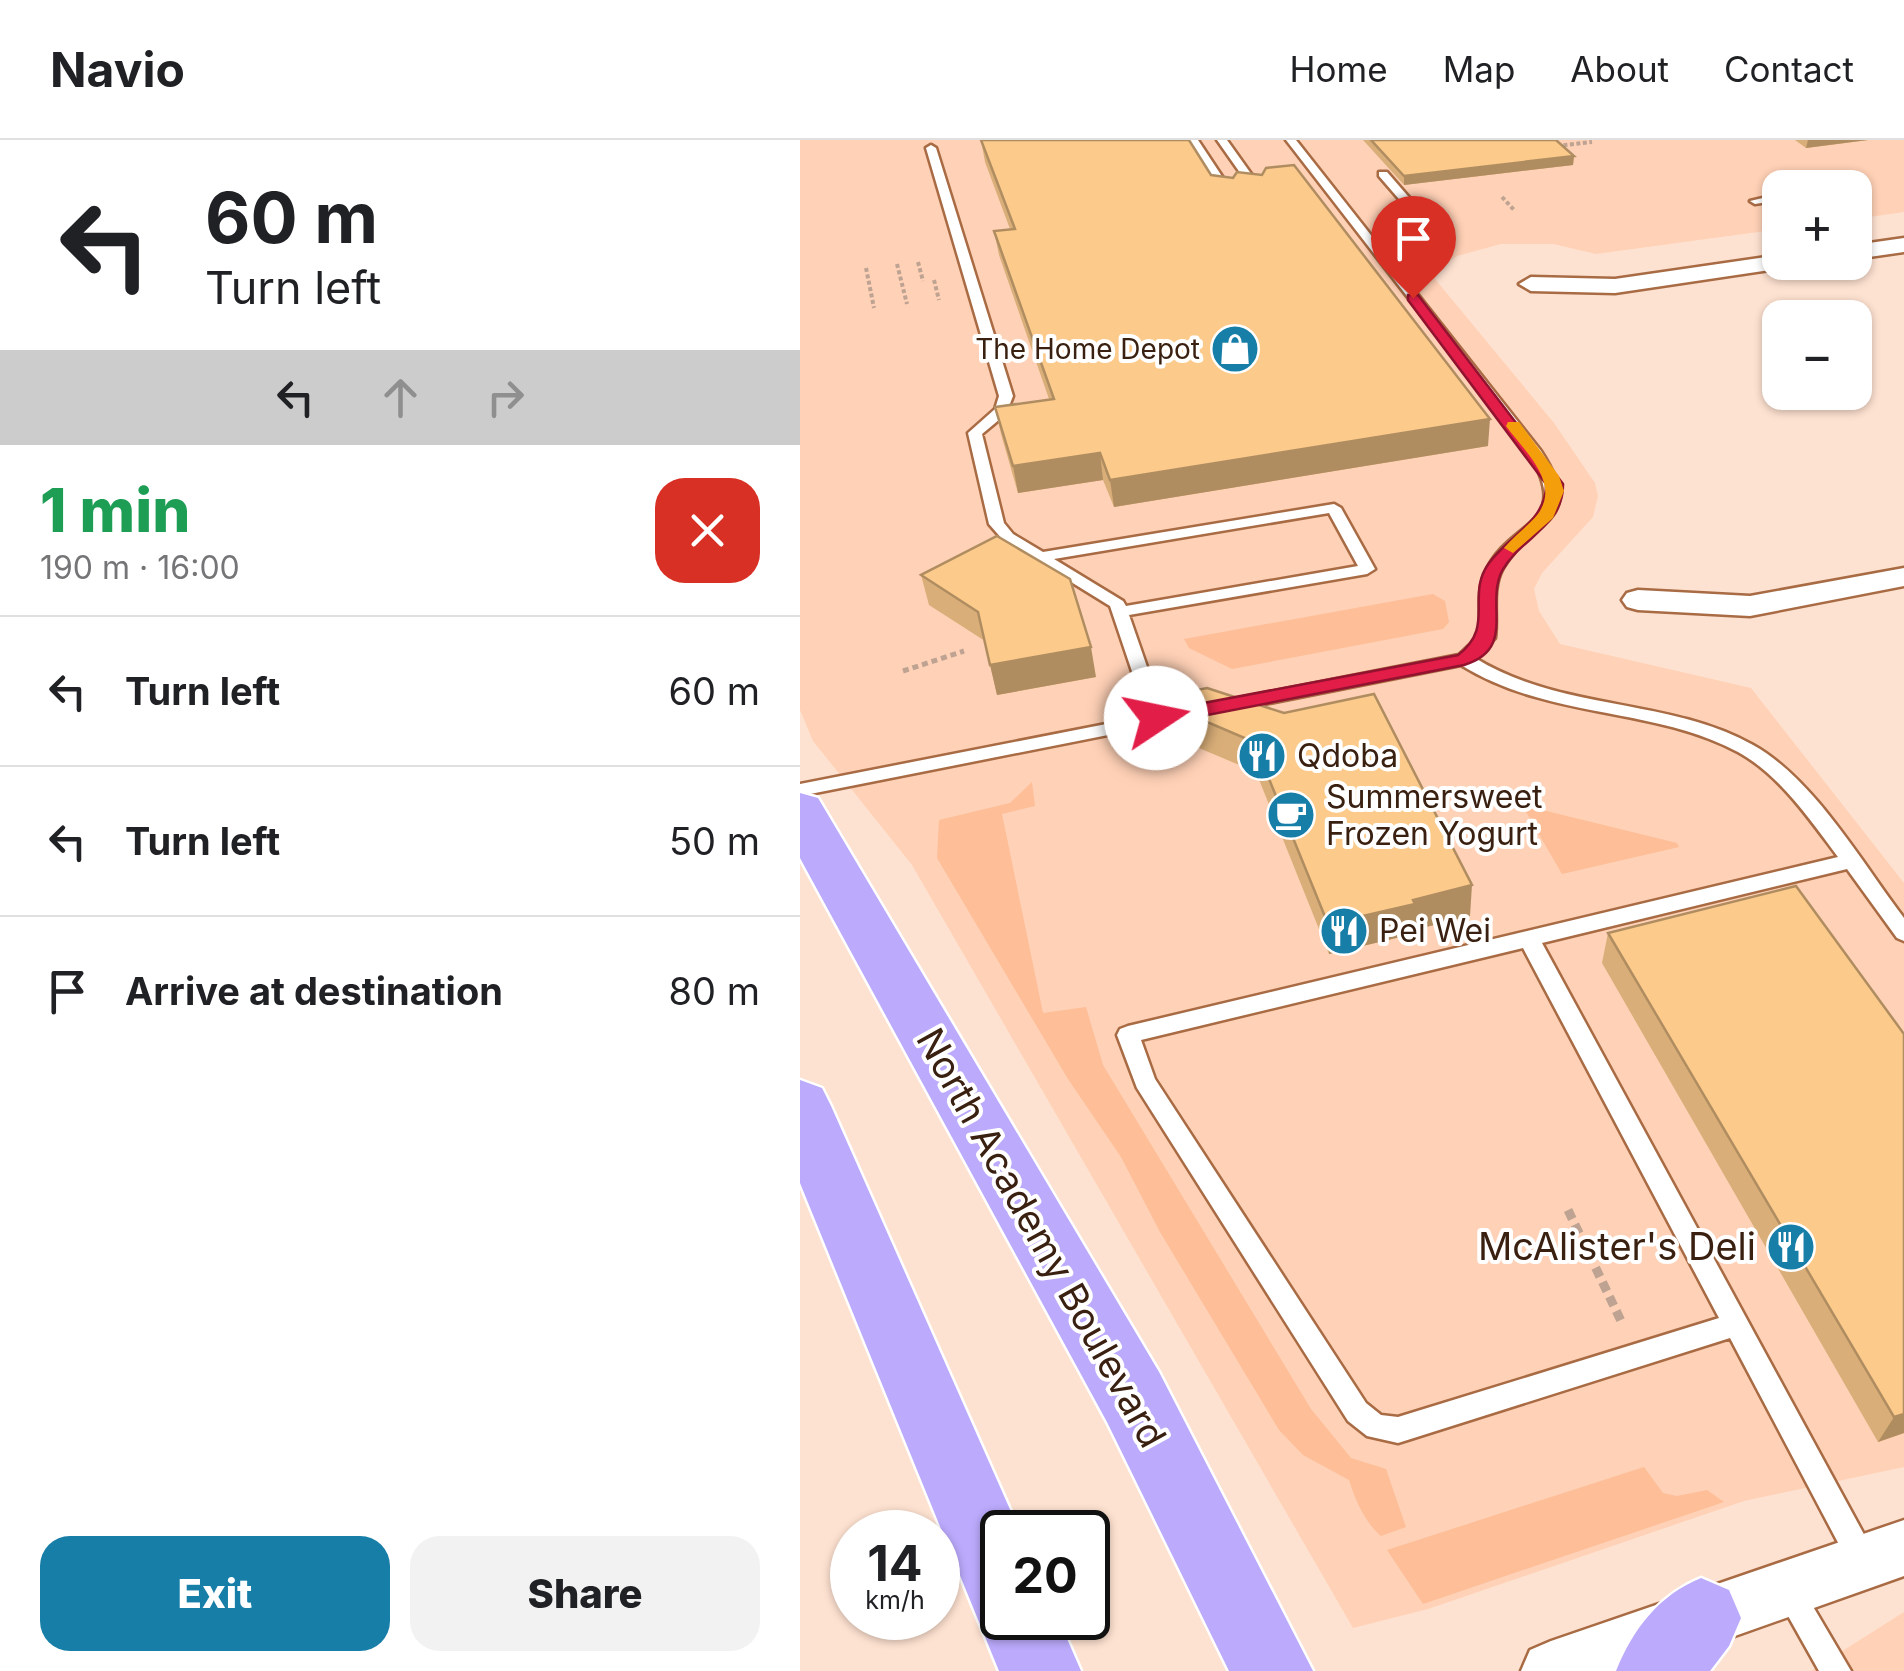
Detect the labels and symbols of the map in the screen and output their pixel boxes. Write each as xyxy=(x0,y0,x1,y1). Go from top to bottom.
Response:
pin xyxy=(1371,196,1456,299)
shop icon: The Home Depot xyxy=(1209,323,1261,375)
place label: The Home Depot xyxy=(975,332,1200,366)
position arrow xyxy=(1104,666,1208,770)
restaurant icon: Qdoba xyxy=(1236,730,1288,782)
place label: Qdoba xyxy=(1297,736,1398,775)
place label: Summersweet Frozen Yogurt xyxy=(1326,777,1543,853)
cafe icon: Summersweet Frozen Yogurt xyxy=(1265,789,1317,841)
restaurant icon: Pei Wei xyxy=(1318,905,1370,957)
place label: Pei Wei xyxy=(1379,911,1491,950)
street label: North Academy Boulevard xyxy=(907,1020,1176,1455)
restaurant icon: McAlister's Deli xyxy=(1765,1221,1817,1273)
place label: McAlister's Deli xyxy=(1478,1223,1756,1269)
speed limit sign: 20 xyxy=(980,1510,1110,1640)

